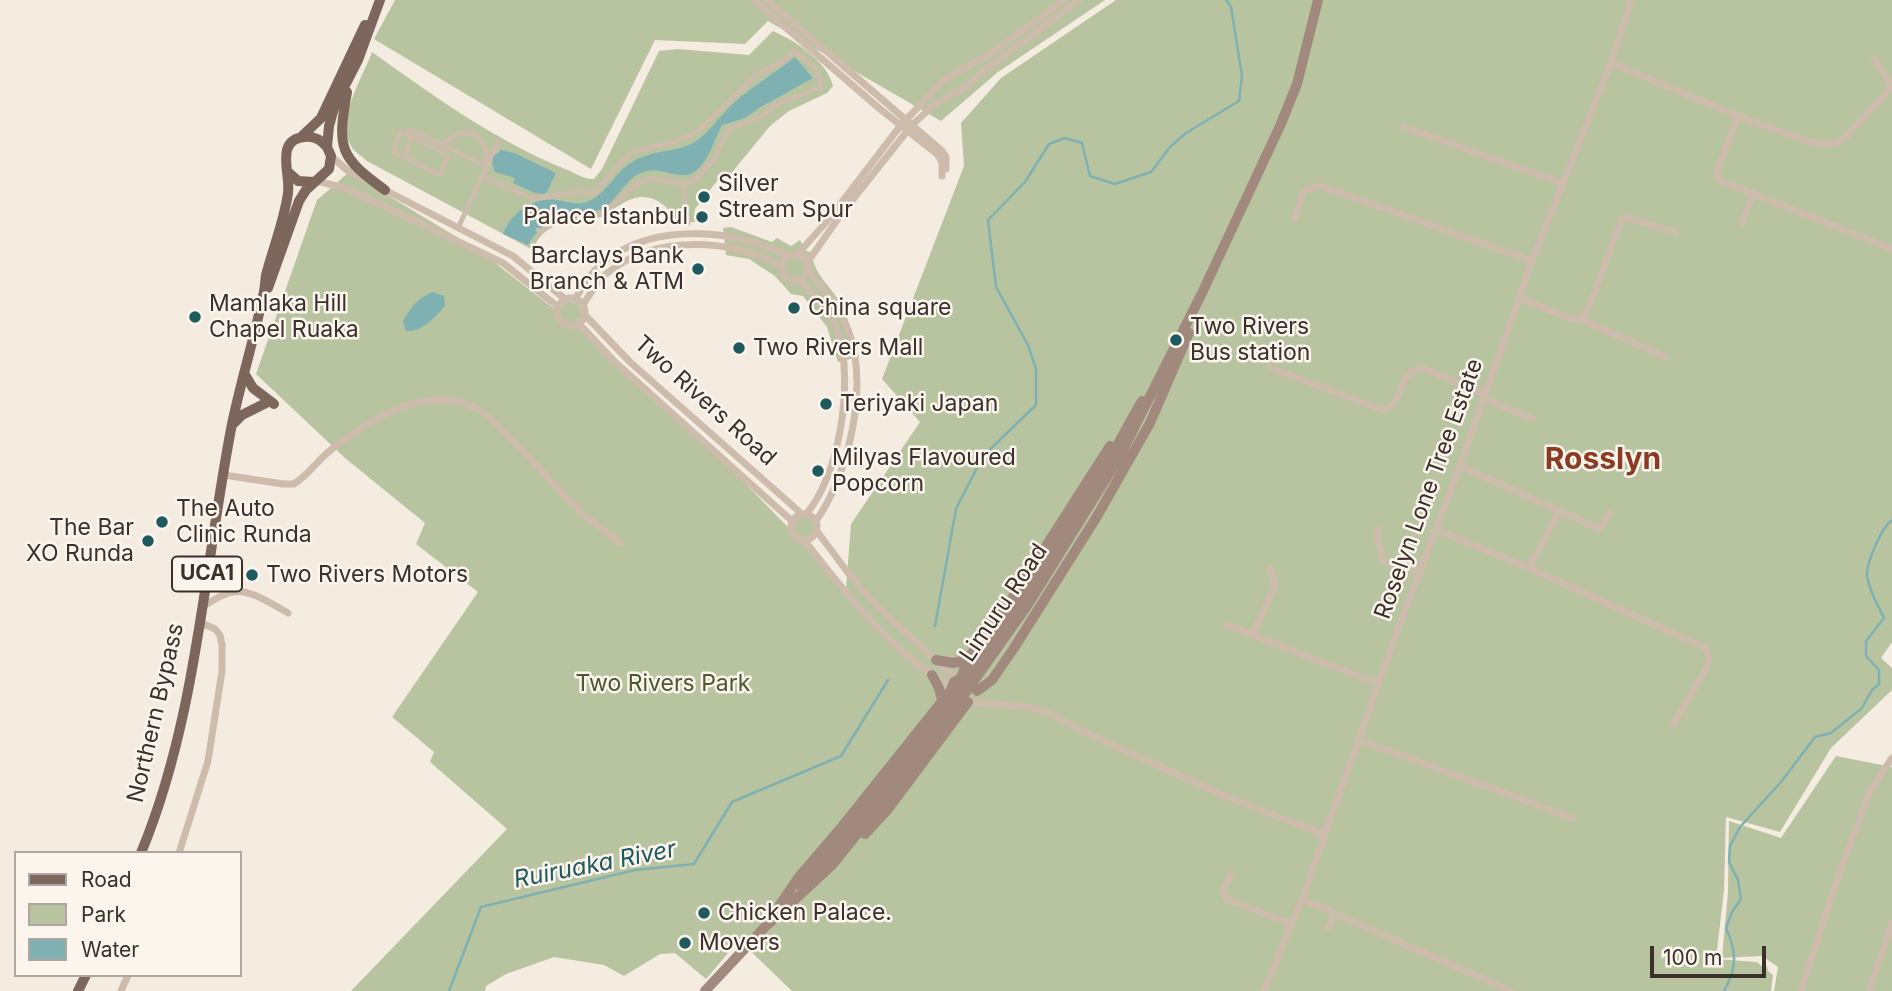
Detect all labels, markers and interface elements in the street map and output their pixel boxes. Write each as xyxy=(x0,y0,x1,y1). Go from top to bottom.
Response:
place label: Silver Stream Spur xyxy=(718,170,853,224)
marker: Silver Stream Spur xyxy=(696,189,712,205)
place label: Palace Istanbul xyxy=(523,203,688,231)
marker: Palace Istanbul xyxy=(694,209,710,225)
place label: Barclays Bank Branch & ATM xyxy=(530,242,684,296)
marker: Barclays Bank Branch & ATM xyxy=(690,261,706,277)
place label: Mamlaka Hill Chapel Ruaka xyxy=(209,290,359,344)
place label: China square xyxy=(808,294,951,322)
marker: China square xyxy=(786,300,802,316)
marker: Mamlaka Hill Chapel Ruaka xyxy=(187,309,203,325)
place label: Two Rivers Bus station xyxy=(1190,313,1310,367)
street label: Two Rivers Road xyxy=(628,330,782,472)
marker: Two Rivers Bus station xyxy=(1168,332,1184,348)
place label: Two Rivers Mall xyxy=(753,334,923,362)
marker: Two Rivers Mall xyxy=(731,340,747,356)
street label: Roselyn Lone Tree Estate xyxy=(1369,355,1489,623)
place label: Teriyaki Japan xyxy=(840,390,998,418)
marker: Teriyaki Japan xyxy=(818,396,834,412)
district label: Rosslyn xyxy=(1545,442,1661,478)
place label: Milyas Flavoured Popcorn xyxy=(832,444,1016,498)
marker: Milyas Flavoured Popcorn xyxy=(810,463,826,479)
place label: The Auto Clinic Runda xyxy=(176,495,312,549)
place label: The Bar XO Runda xyxy=(26,514,134,568)
marker: The Auto Clinic Runda xyxy=(154,514,170,530)
marker: The Bar XO Runda xyxy=(140,533,156,549)
street label: Limuru Road xyxy=(954,539,1054,667)
road number: UCA1 xyxy=(172,556,242,592)
place label: Two Rivers Motors xyxy=(266,561,468,589)
marker: Two Rivers Motors xyxy=(244,567,260,583)
street label: Northern Bypass xyxy=(122,621,190,805)
park label: Two Rivers Park xyxy=(576,670,750,698)
water label: Ruiruaka River xyxy=(511,835,679,895)
legend xyxy=(14,851,242,977)
text: Road xyxy=(81,867,132,892)
place label: Chicken Palace. xyxy=(718,899,892,927)
text: Park xyxy=(81,902,126,927)
marker: Chicken Palace. xyxy=(696,905,712,921)
place label: Movers xyxy=(699,929,780,957)
scale bar xyxy=(1654,932,1770,976)
marker: Movers xyxy=(677,935,693,951)
text: Water xyxy=(81,937,139,962)
text: 100 m xyxy=(1663,945,1722,970)

